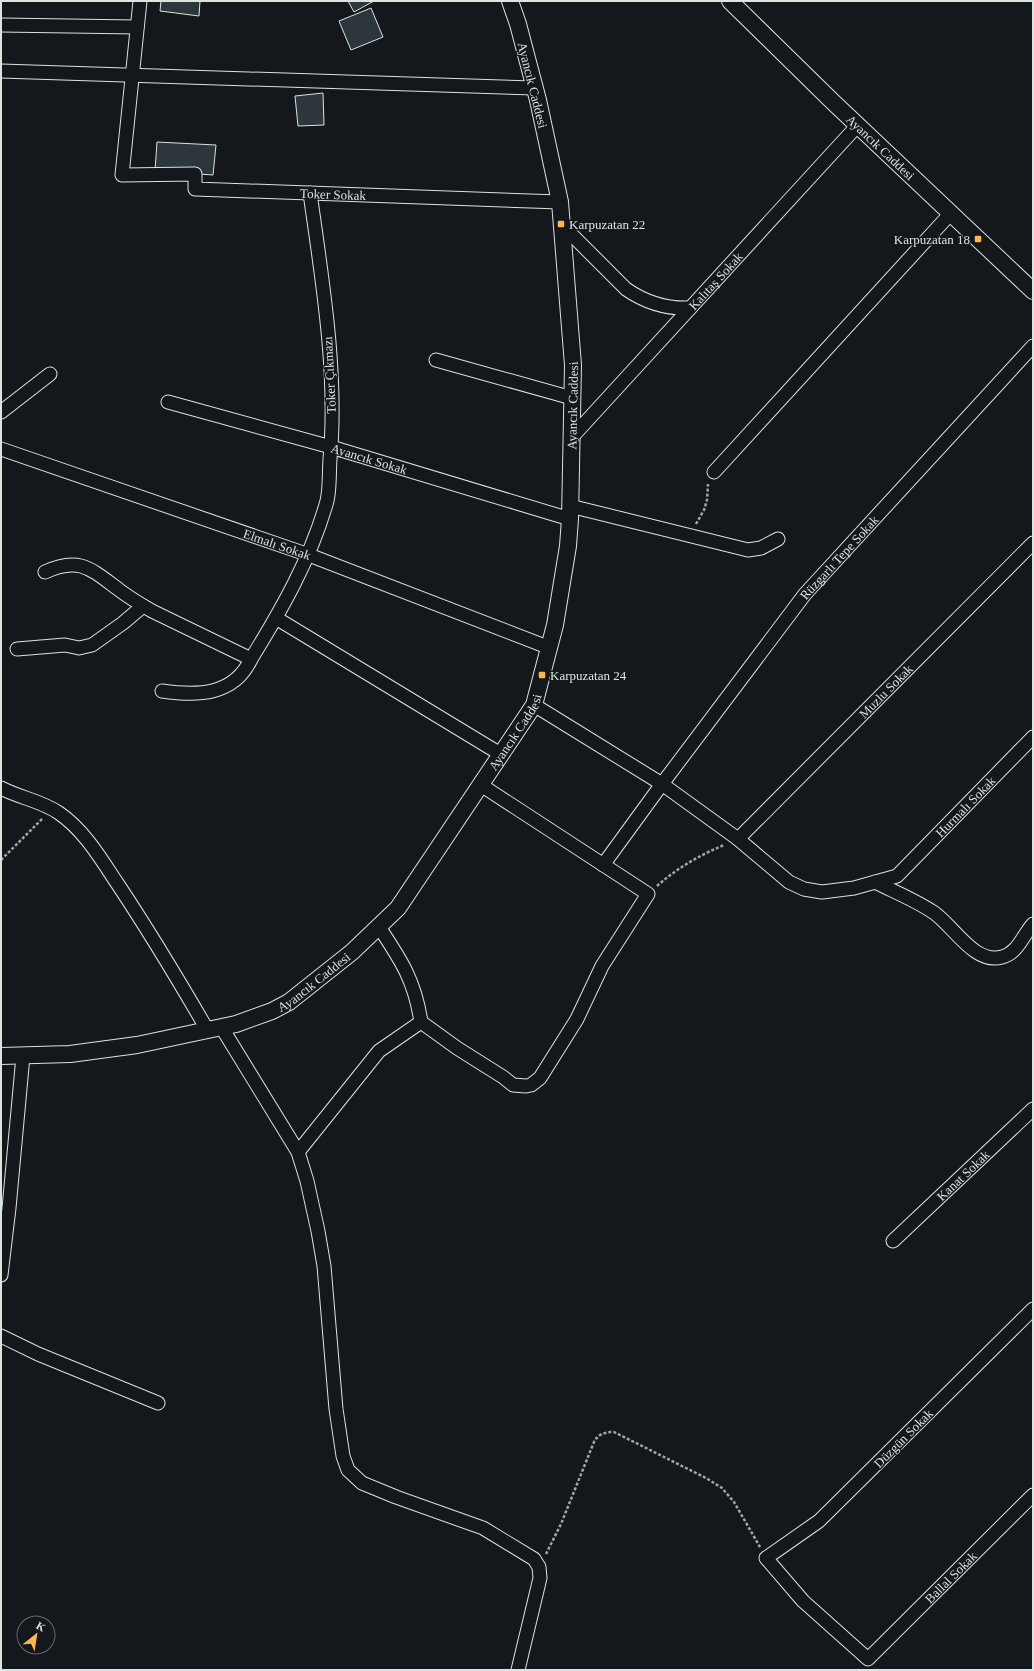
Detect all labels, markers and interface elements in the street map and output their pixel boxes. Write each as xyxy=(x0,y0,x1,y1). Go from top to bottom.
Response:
street label: Ayancık Caddesi xyxy=(515,41,551,130)
street label: Ayancık Caddesi xyxy=(843,112,918,183)
street label: Toker Sokak xyxy=(300,186,367,203)
place label: Karpuzatan 22 xyxy=(569,217,645,232)
marker: Karpuzatan 22 xyxy=(556,219,566,229)
place label: Karpuzatan 18 xyxy=(894,232,970,247)
marker: Karpuzatan 18 xyxy=(973,234,983,244)
street label: Kalıtaş Sokak xyxy=(686,249,746,313)
street label: Toker Çıkmazı xyxy=(320,336,339,414)
street label: Ayancık Caddesi xyxy=(564,361,581,450)
street label: Ayancık Sokak xyxy=(329,440,409,478)
street label: Rüzgarlı Tepe Sokak xyxy=(797,512,882,602)
street label: Elmalı Sokak xyxy=(241,526,313,563)
street label: Muzlu Sokak xyxy=(856,661,916,721)
place label: Karpuzatan 24 xyxy=(550,668,627,683)
marker: Karpuzatan 24 xyxy=(537,670,547,680)
street label: Ayancık Caddesi xyxy=(485,692,545,773)
street label: Hurmalı Sokak xyxy=(932,773,999,840)
street label: Ayancık Caddesi xyxy=(275,949,354,1015)
street label: Kanat Sokak xyxy=(934,1147,993,1204)
street label: Düzgün Sokak xyxy=(871,1406,936,1471)
street label: Ballal Sokak xyxy=(922,1548,980,1606)
north arrow xyxy=(16,1615,56,1655)
text: K xyxy=(34,1619,48,1634)

